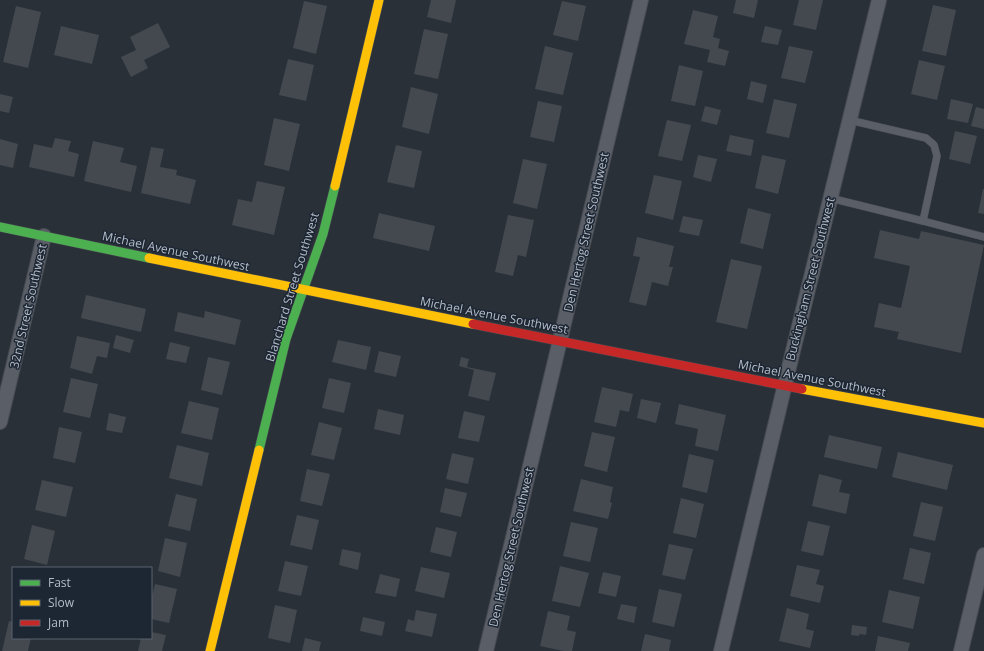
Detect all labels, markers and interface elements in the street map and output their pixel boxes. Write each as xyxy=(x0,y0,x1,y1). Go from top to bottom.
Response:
street label: Den Hertog Street Southwest xyxy=(559,151,613,313)
street label: Buckingham Street Southwest xyxy=(781,196,839,362)
street label: Blanchard Street Southwest xyxy=(261,210,323,364)
street label: Michael Avenue Southwest xyxy=(101,227,251,275)
street label: 32nd Street Southwest xyxy=(5,242,51,370)
street label: Michael Avenue Southwest xyxy=(419,292,569,338)
street label: Michael Avenue Southwest xyxy=(737,355,887,401)
street label: Den Hertog Street Southwest xyxy=(484,466,538,628)
legend xyxy=(12,567,152,639)
text: Fast xyxy=(48,574,71,591)
text: Slow xyxy=(48,594,75,611)
text: Jam xyxy=(47,614,69,631)

